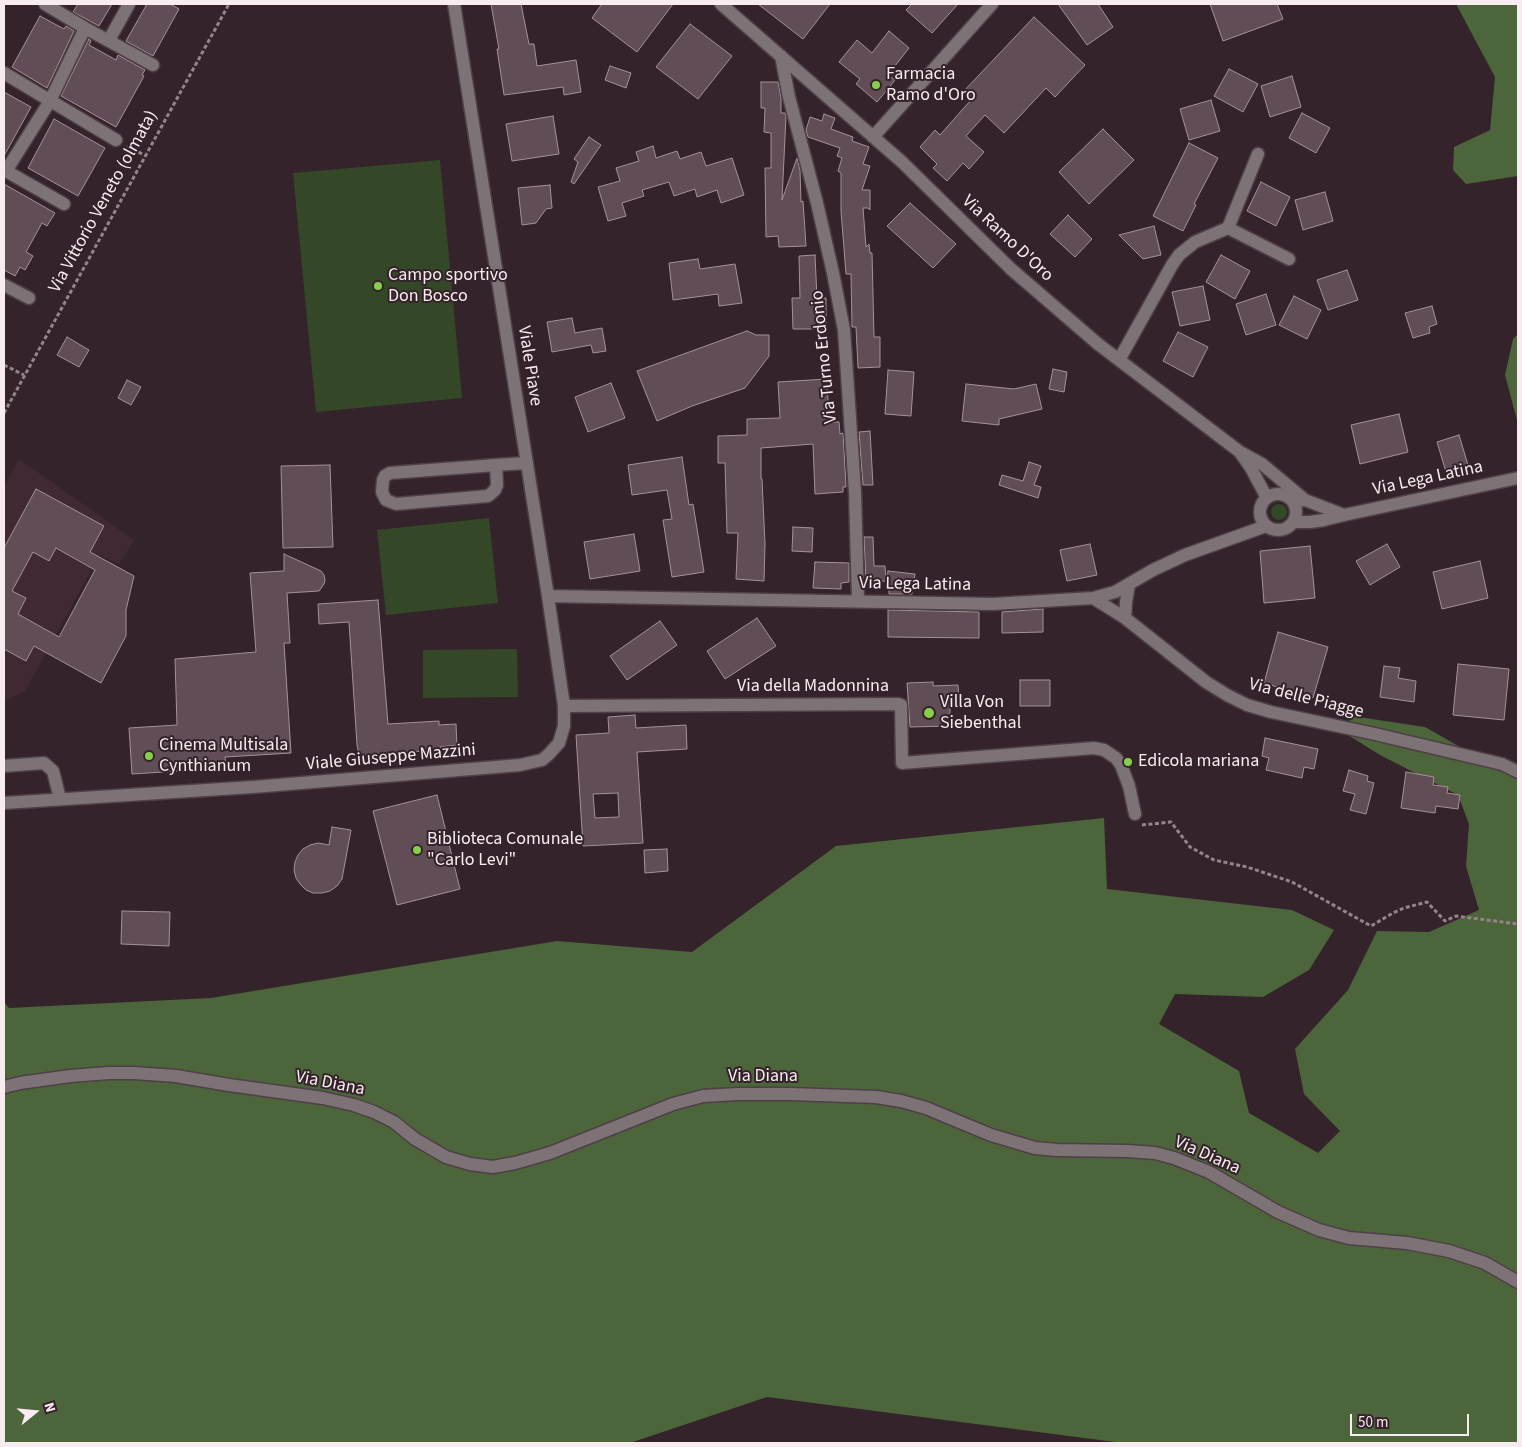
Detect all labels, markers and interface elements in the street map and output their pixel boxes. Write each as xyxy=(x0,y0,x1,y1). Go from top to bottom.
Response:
place label: Farmacia Ramo d'Oro xyxy=(886,64,976,106)
marker: Farmacia Ramo d'Oro xyxy=(870,79,882,91)
street label: Via Vittorio Veneto (olmata) xyxy=(45,107,163,297)
street label: Via Ramo D'Oro xyxy=(957,191,1057,287)
place label: Campo sportivo Don Bosco xyxy=(388,265,508,308)
marker: Campo sportivo Don Bosco xyxy=(372,280,384,292)
street label: Via Turno Erdonio xyxy=(807,289,843,425)
street label: Viale Piave xyxy=(512,324,546,408)
street label: Via Lega Latina xyxy=(1371,457,1485,501)
street label: Via Lega Latina xyxy=(859,573,971,597)
street label: Via delle Piagge xyxy=(1246,674,1366,724)
street label: Via della Madonnina xyxy=(737,676,889,698)
place label: Villa Von Siebenthal xyxy=(940,692,1021,734)
marker: Villa Von Siebenthal xyxy=(922,706,936,720)
place label: Cinema Multisala Cynthianum xyxy=(159,735,288,778)
street label: Viale Giuseppe Mazzini xyxy=(305,740,477,776)
marker: Cinema Multisala Cynthianum xyxy=(143,750,155,762)
place label: Edicola mariana xyxy=(1138,751,1259,773)
marker: Edicola mariana xyxy=(1122,756,1134,768)
place label: Biblioteca Comunale "Carlo Levi" xyxy=(427,829,583,872)
marker: Biblioteca Comunale "Carlo Levi" xyxy=(411,844,423,856)
street label: Via Diana xyxy=(728,1066,798,1088)
street label: Via Diana xyxy=(294,1067,366,1101)
street label: Via Diana xyxy=(1171,1132,1243,1180)
north arrow xyxy=(10,1387,60,1437)
text: N xyxy=(38,1400,60,1415)
scale bar xyxy=(1352,1404,1471,1436)
text: 50 m xyxy=(1358,1412,1388,1433)

